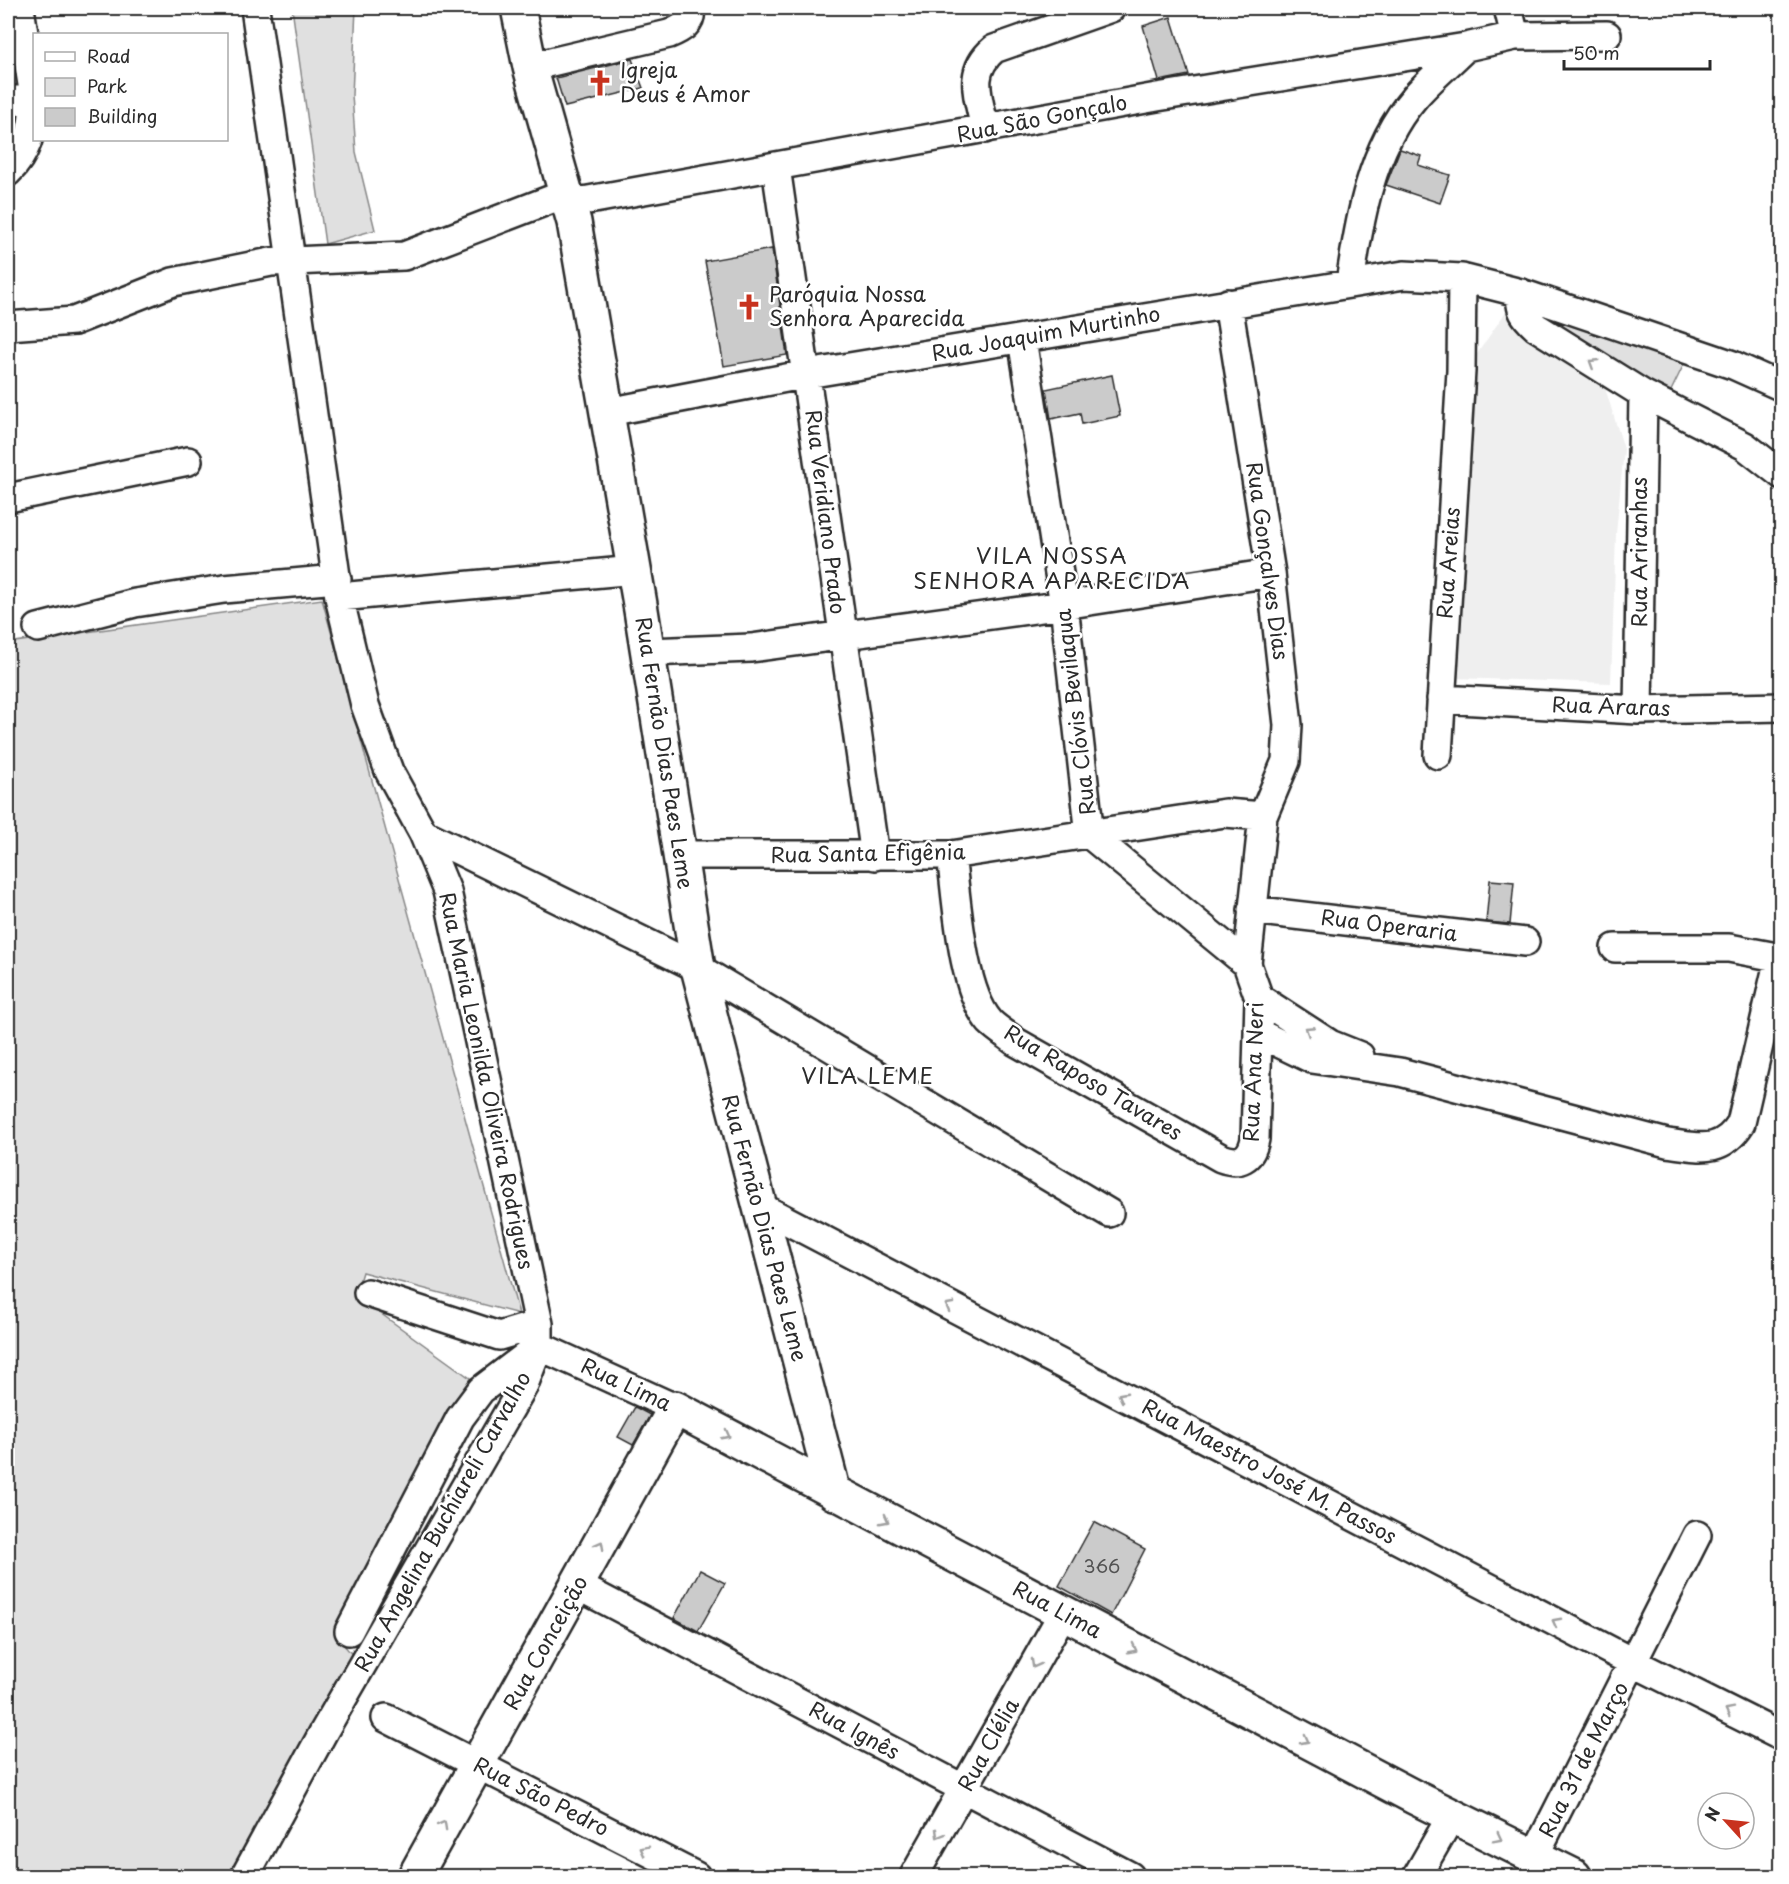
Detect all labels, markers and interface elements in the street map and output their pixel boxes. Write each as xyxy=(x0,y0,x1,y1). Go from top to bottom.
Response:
legend xyxy=(33,33,228,141)
scale bar xyxy=(1564,33,1710,71)
text: 50 m xyxy=(1573,39,1620,66)
text: Road xyxy=(87,42,131,69)
place label: Igreja Deus é Amor xyxy=(620,53,750,109)
church icon: Igreja Deus é Amor xyxy=(585,68,615,98)
text: Park xyxy=(87,72,127,99)
street label: Rua São Gonçalo xyxy=(954,85,1130,149)
text: Building xyxy=(87,102,157,129)
place label: Paróquia Nossa Senhora Aparecida xyxy=(769,277,965,333)
church icon: Paróquia Nossa Senhora Aparecida xyxy=(734,292,764,322)
street label: Rua Joaquim Murtinho xyxy=(929,296,1162,368)
one-way arrow xyxy=(1589,359,1600,370)
street label: Rua Veridiano Prado xyxy=(799,408,855,616)
street label: Rua Gonçalves Dias xyxy=(1239,460,1299,662)
street label: Rua Ariranhas xyxy=(1622,477,1654,627)
street label: Rua Areias xyxy=(1427,506,1467,620)
district label: VILA NOSSA SENHORA APARECIDA xyxy=(913,538,1191,596)
street label: Rua Clóvis Bevilaqua xyxy=(1046,607,1103,817)
street label: Rua Fernão Dias Paes Leme xyxy=(629,614,703,891)
street label: Rua Araras xyxy=(1551,687,1671,723)
street label: Rua Santa Efigênia xyxy=(770,834,966,870)
street label: Rua Maria Leonilda Oliveira Rodrigues xyxy=(432,889,544,1272)
street label: Rua Operaria xyxy=(1319,900,1460,948)
street label: Rua Ana Neri xyxy=(1234,1001,1270,1142)
street label: Rua Raposo Tavares xyxy=(999,1015,1189,1147)
one-way arrow xyxy=(1305,1026,1315,1038)
district label: VILA LEME xyxy=(801,1058,935,1091)
street label: Rua Fernão Dias Paes Leme xyxy=(715,1090,817,1365)
one-way arrow xyxy=(945,1301,956,1313)
street label: Rua Lima xyxy=(576,1348,678,1418)
street label: Rua Angelina Buchiareli Carvalho xyxy=(345,1365,538,1677)
street label: Rua Maestro José M. Passos xyxy=(1137,1389,1403,1551)
one-way arrow xyxy=(1118,1392,1129,1403)
one-way arrow xyxy=(720,1428,731,1439)
one-way arrow xyxy=(879,1513,890,1524)
one-way arrow xyxy=(593,1541,604,1551)
house number: 366 xyxy=(1084,1552,1120,1579)
street label: Rua Conceição xyxy=(494,1569,594,1715)
street label: Rua Lima xyxy=(1008,1571,1109,1645)
one-way arrow xyxy=(1551,1618,1562,1630)
one-way arrow xyxy=(1126,1642,1137,1653)
one-way arrow xyxy=(1031,1658,1042,1668)
street label: Rua 31 de Março xyxy=(1529,1676,1635,1843)
street label: Rua Ignês xyxy=(804,1692,906,1766)
street label: Rua Clélia xyxy=(949,1692,1026,1796)
one-way arrow xyxy=(1725,1707,1736,1719)
one-way arrow xyxy=(1299,1733,1310,1744)
street label: Rua São Pedro xyxy=(469,1747,615,1843)
north arrow xyxy=(1696,1791,1756,1851)
text: N xyxy=(1698,1803,1725,1825)
one-way arrow xyxy=(436,1821,447,1831)
one-way arrow xyxy=(935,1828,946,1838)
one-way arrow xyxy=(1491,1831,1502,1843)
one-way arrow xyxy=(640,1846,650,1857)

